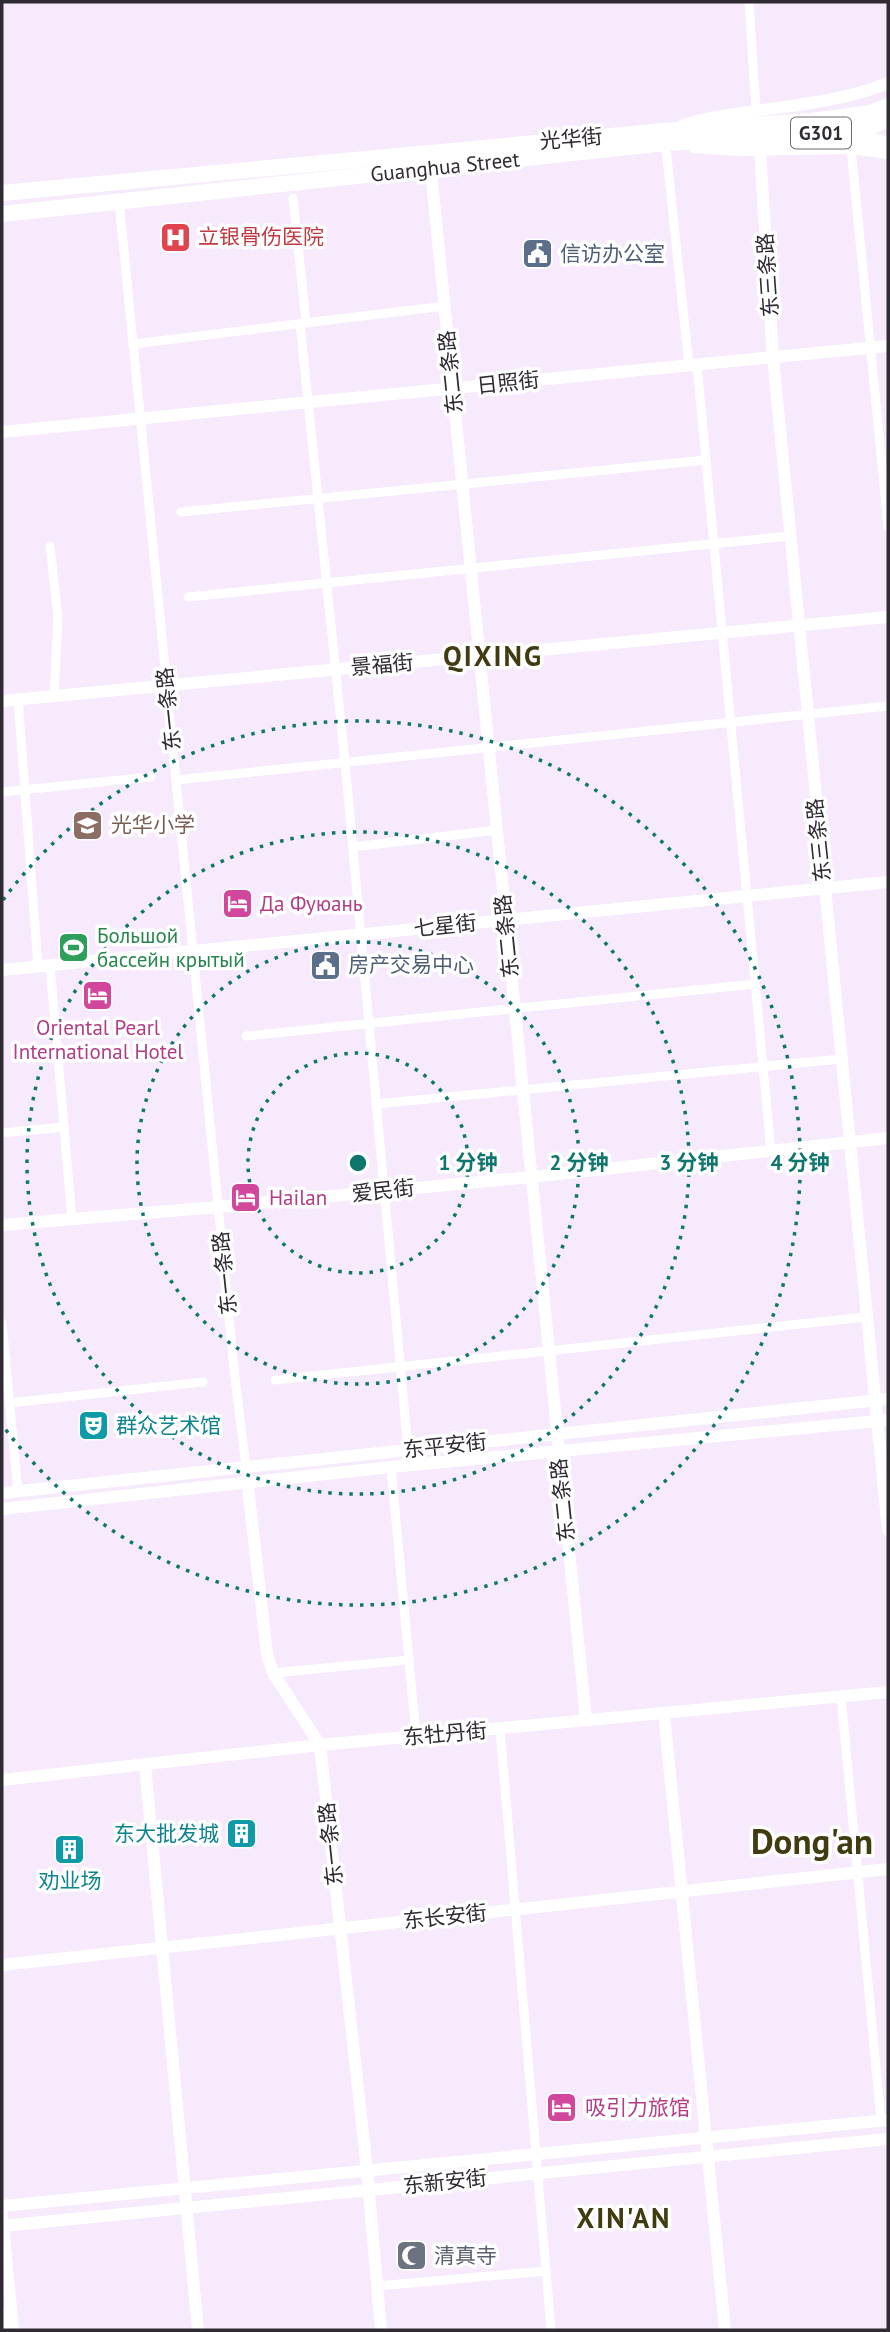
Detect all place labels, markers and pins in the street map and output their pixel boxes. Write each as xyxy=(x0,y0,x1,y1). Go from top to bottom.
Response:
hospital icon: 立银骨伤医院 xyxy=(158,220,192,254)
place label: 立银骨伤医院 xyxy=(198,223,324,250)
public building icon: 信访办公室 xyxy=(520,237,554,271)
place label: 信访办公室 xyxy=(560,240,665,267)
school or university icon: 光华小学 xyxy=(71,808,105,842)
place label: 光华小学 xyxy=(111,811,195,838)
hotel icon: Да Фуюань xyxy=(220,887,254,921)
place label: Да Фуюань xyxy=(260,890,363,917)
place label: Большой бассейн крытый xyxy=(97,922,245,973)
sports icon: Большой бассейн крытый xyxy=(57,931,91,965)
public building icon: 房产交易中心 xyxy=(308,948,342,982)
place label: 房产交易中心 xyxy=(348,951,474,978)
hotel icon: Oriental Pearl International Hotel xyxy=(81,979,115,1013)
place label: Oriental Pearl International Hotel xyxy=(13,1014,183,1065)
centre of rings xyxy=(346,1151,370,1175)
hotel icon: Hailan xyxy=(229,1181,263,1215)
place label: Hailan xyxy=(269,1184,327,1211)
theatre icon: 群众艺术馆 xyxy=(76,1409,110,1443)
place label: 群众艺术馆 xyxy=(116,1412,221,1439)
building icon: 东大批发城 xyxy=(225,1817,259,1851)
place label: 东大批发城 xyxy=(114,1820,219,1847)
building icon: 劝业场 xyxy=(53,1832,87,1866)
place label: 劝业场 xyxy=(39,1867,102,1894)
hotel icon: 吸引力旅馆 xyxy=(545,2091,579,2125)
place label: 吸引力旅馆 xyxy=(585,2094,690,2121)
mosque icon: 清真寺 xyxy=(394,2239,428,2273)
place label: 清真寺 xyxy=(434,2242,497,2269)

